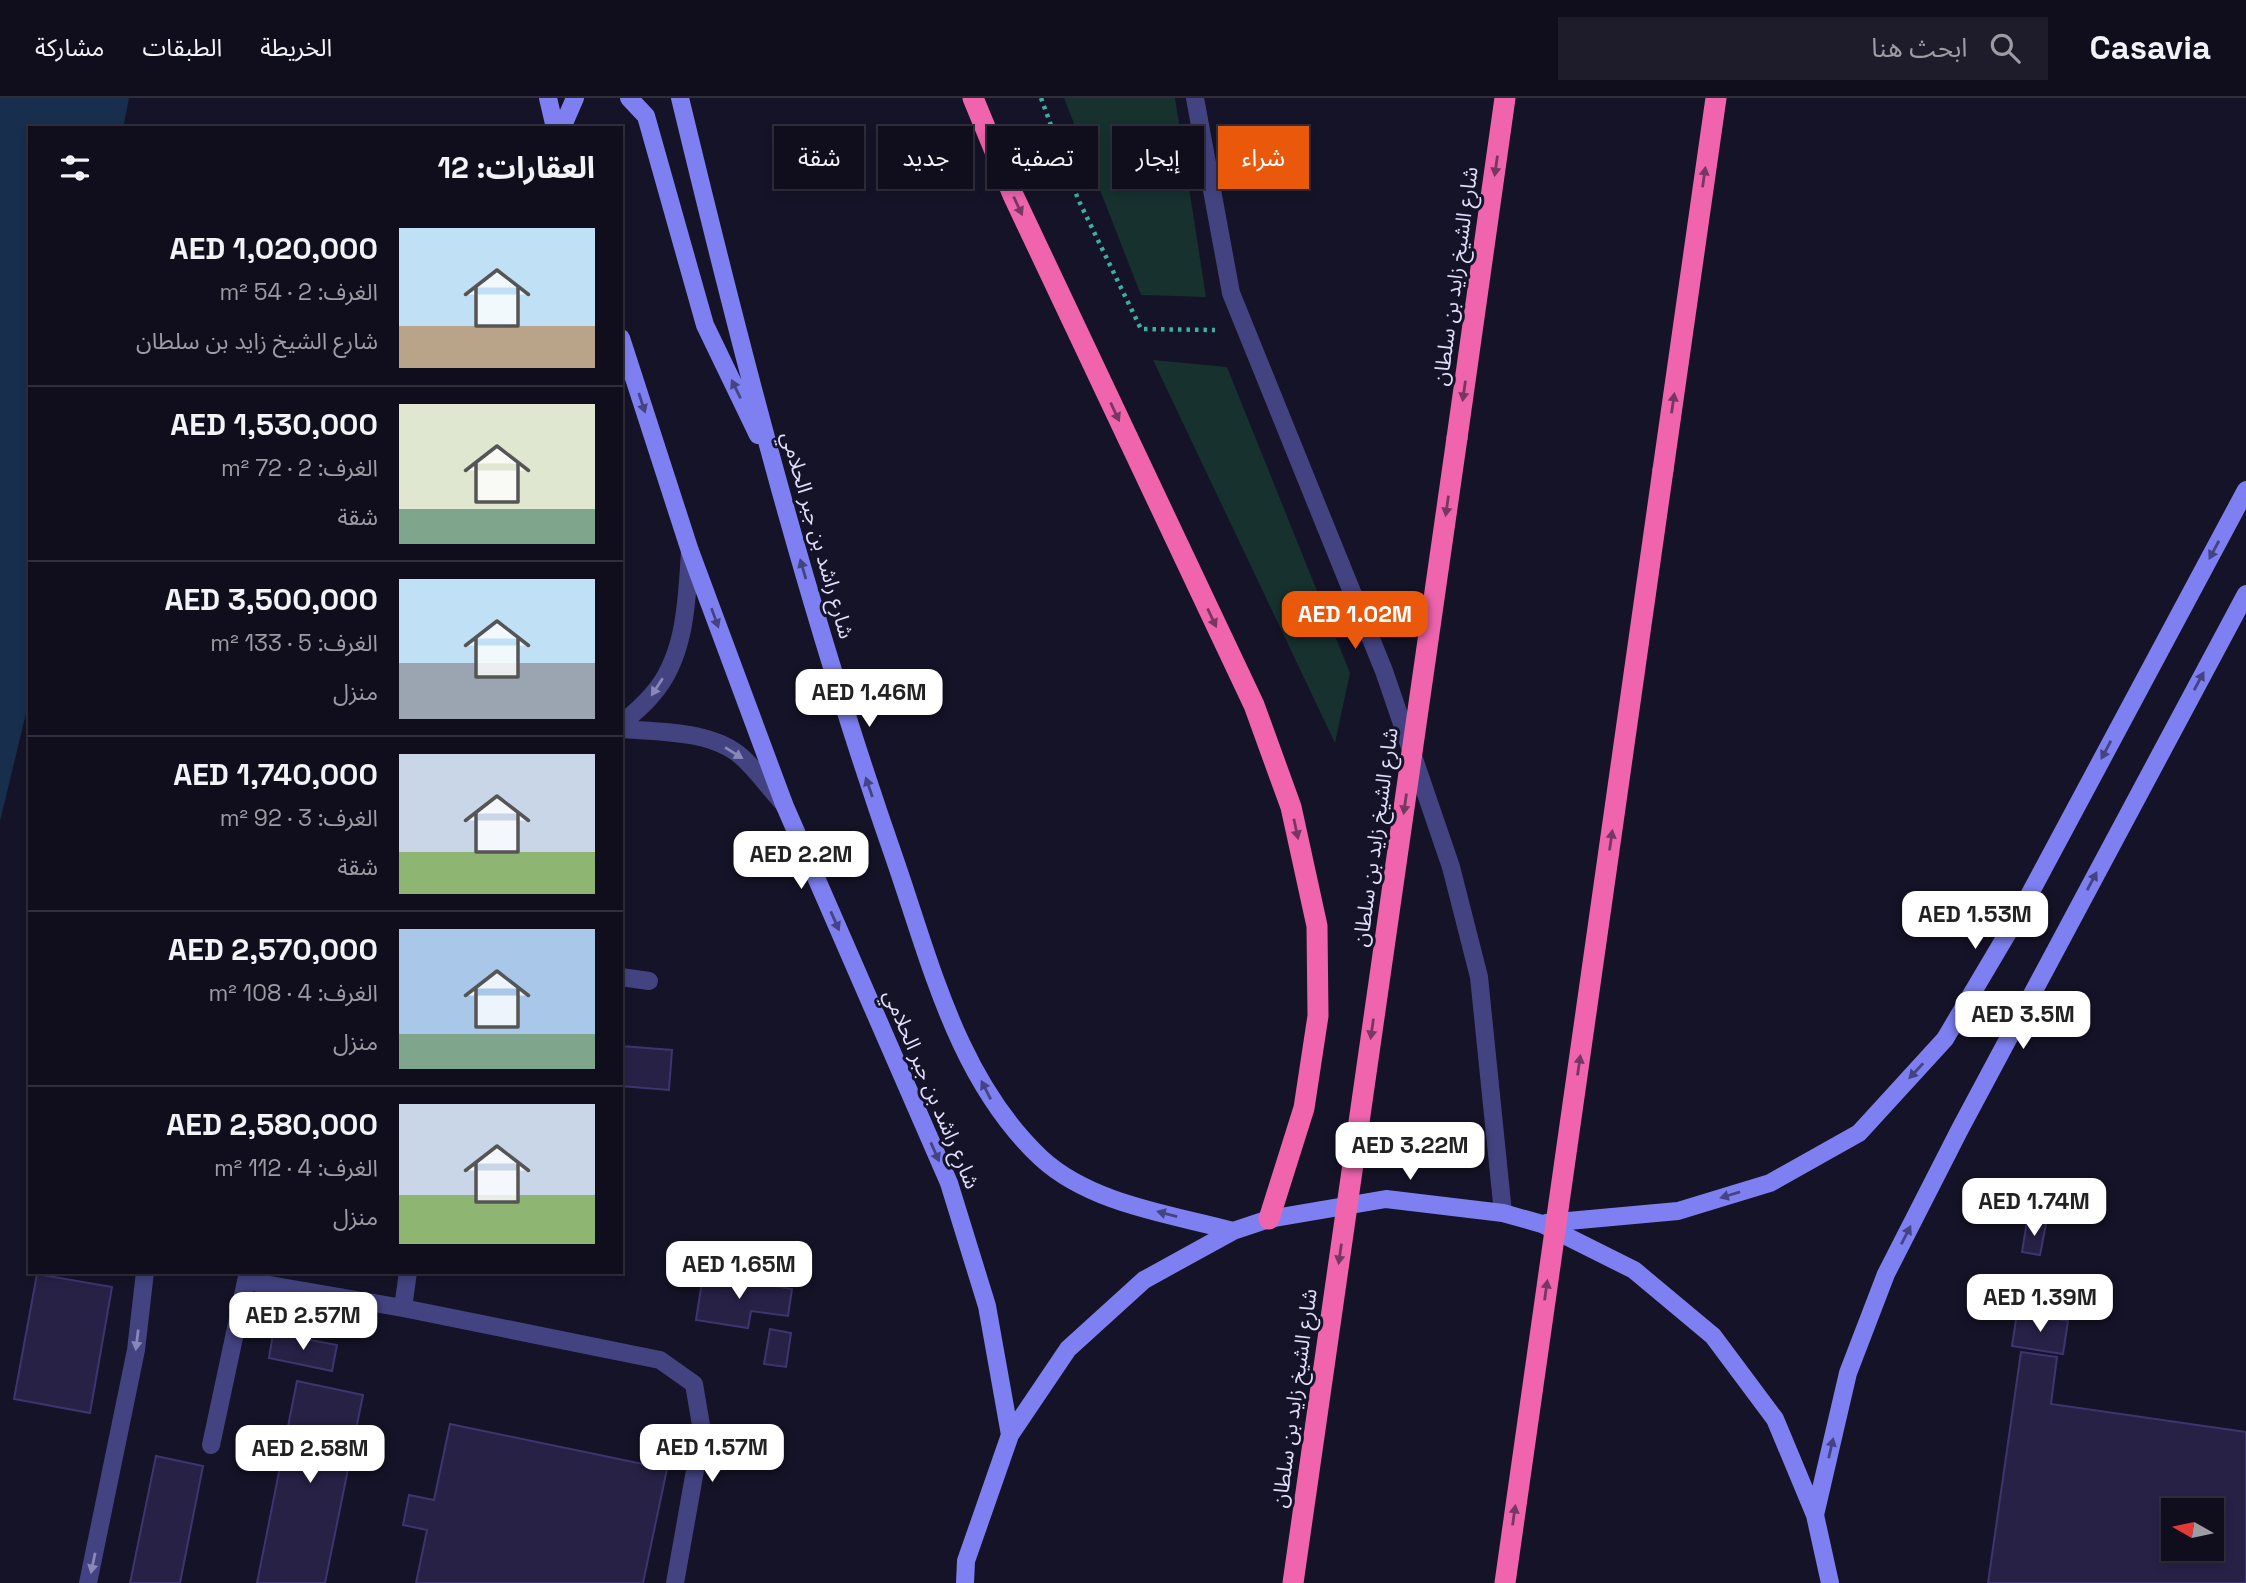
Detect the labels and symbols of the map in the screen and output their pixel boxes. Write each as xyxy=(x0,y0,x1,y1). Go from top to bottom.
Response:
one-way arrow xyxy=(1490,155,1501,177)
street label: شارع الشيخ زايد بن سلطان xyxy=(1426,165,1486,388)
one-way arrow xyxy=(1699,166,1710,188)
one-way arrow xyxy=(1013,196,1024,216)
one-way arrow xyxy=(730,379,741,399)
one-way arrow xyxy=(1458,380,1469,402)
one-way arrow xyxy=(638,392,648,413)
one-way arrow xyxy=(1667,392,1678,414)
one-way arrow xyxy=(1110,402,1121,422)
street label: شارع راشد بن جبر الحلامي xyxy=(773,428,860,642)
one-way arrow xyxy=(1442,495,1453,517)
one-way arrow xyxy=(2208,540,2220,560)
one-way arrow xyxy=(797,558,808,580)
pin: AED 1.02M xyxy=(1275,592,1435,651)
one-way arrow xyxy=(710,608,721,629)
one-way arrow xyxy=(1207,608,1218,628)
pin: AED 1.46M xyxy=(789,670,949,729)
one-way arrow xyxy=(2194,671,2205,691)
one-way arrow xyxy=(651,677,664,696)
street label: شارع الشيخ زايد بن سلطان xyxy=(1346,726,1406,949)
one-way arrow xyxy=(2101,740,2112,760)
one-way arrow xyxy=(725,747,744,759)
one-way arrow xyxy=(863,776,874,797)
one-way arrow xyxy=(1399,793,1410,815)
one-way arrow xyxy=(1290,818,1301,840)
one-way arrow xyxy=(1605,829,1616,851)
pin: AED 2.2M xyxy=(729,832,873,891)
one-way arrow xyxy=(2086,872,2098,891)
pin: AED 1.53M xyxy=(1895,892,2055,951)
one-way arrow xyxy=(829,911,841,931)
street label: شارع راشد بن جبر الحلامي xyxy=(875,985,986,1194)
pin: AED 3.5M xyxy=(1951,992,2095,1051)
one-way arrow xyxy=(1367,1018,1378,1040)
one-way arrow xyxy=(1573,1054,1584,1076)
one-way arrow xyxy=(1908,1062,1924,1079)
one-way arrow xyxy=(980,1080,991,1100)
pin: AED 3.22M xyxy=(1330,1122,1490,1182)
one-way arrow xyxy=(929,1142,941,1162)
pin: AED 1.74M xyxy=(1954,1178,2114,1238)
one-way arrow xyxy=(1719,1191,1740,1201)
one-way arrow xyxy=(1156,1208,1178,1219)
one-way arrow xyxy=(1900,1224,1912,1244)
pin: AED 1.65M xyxy=(659,1242,819,1301)
one-way arrow xyxy=(1334,1243,1345,1265)
pin: AED 1.39M xyxy=(1960,1274,2120,1334)
one-way arrow xyxy=(1541,1279,1552,1301)
street label: شارع الشيخ زايد بن سلطان xyxy=(1265,1287,1325,1510)
pin: AED 2.57M xyxy=(223,1292,383,1352)
one-way arrow xyxy=(132,1329,143,1351)
pin: AED 1.57M xyxy=(632,1424,792,1484)
pin: AED 2.58M xyxy=(230,1426,390,1485)
one-way arrow xyxy=(1825,1437,1836,1459)
north arrow xyxy=(2161,1498,2224,1561)
one-way arrow xyxy=(1509,1504,1520,1526)
one-way arrow xyxy=(87,1552,98,1574)

